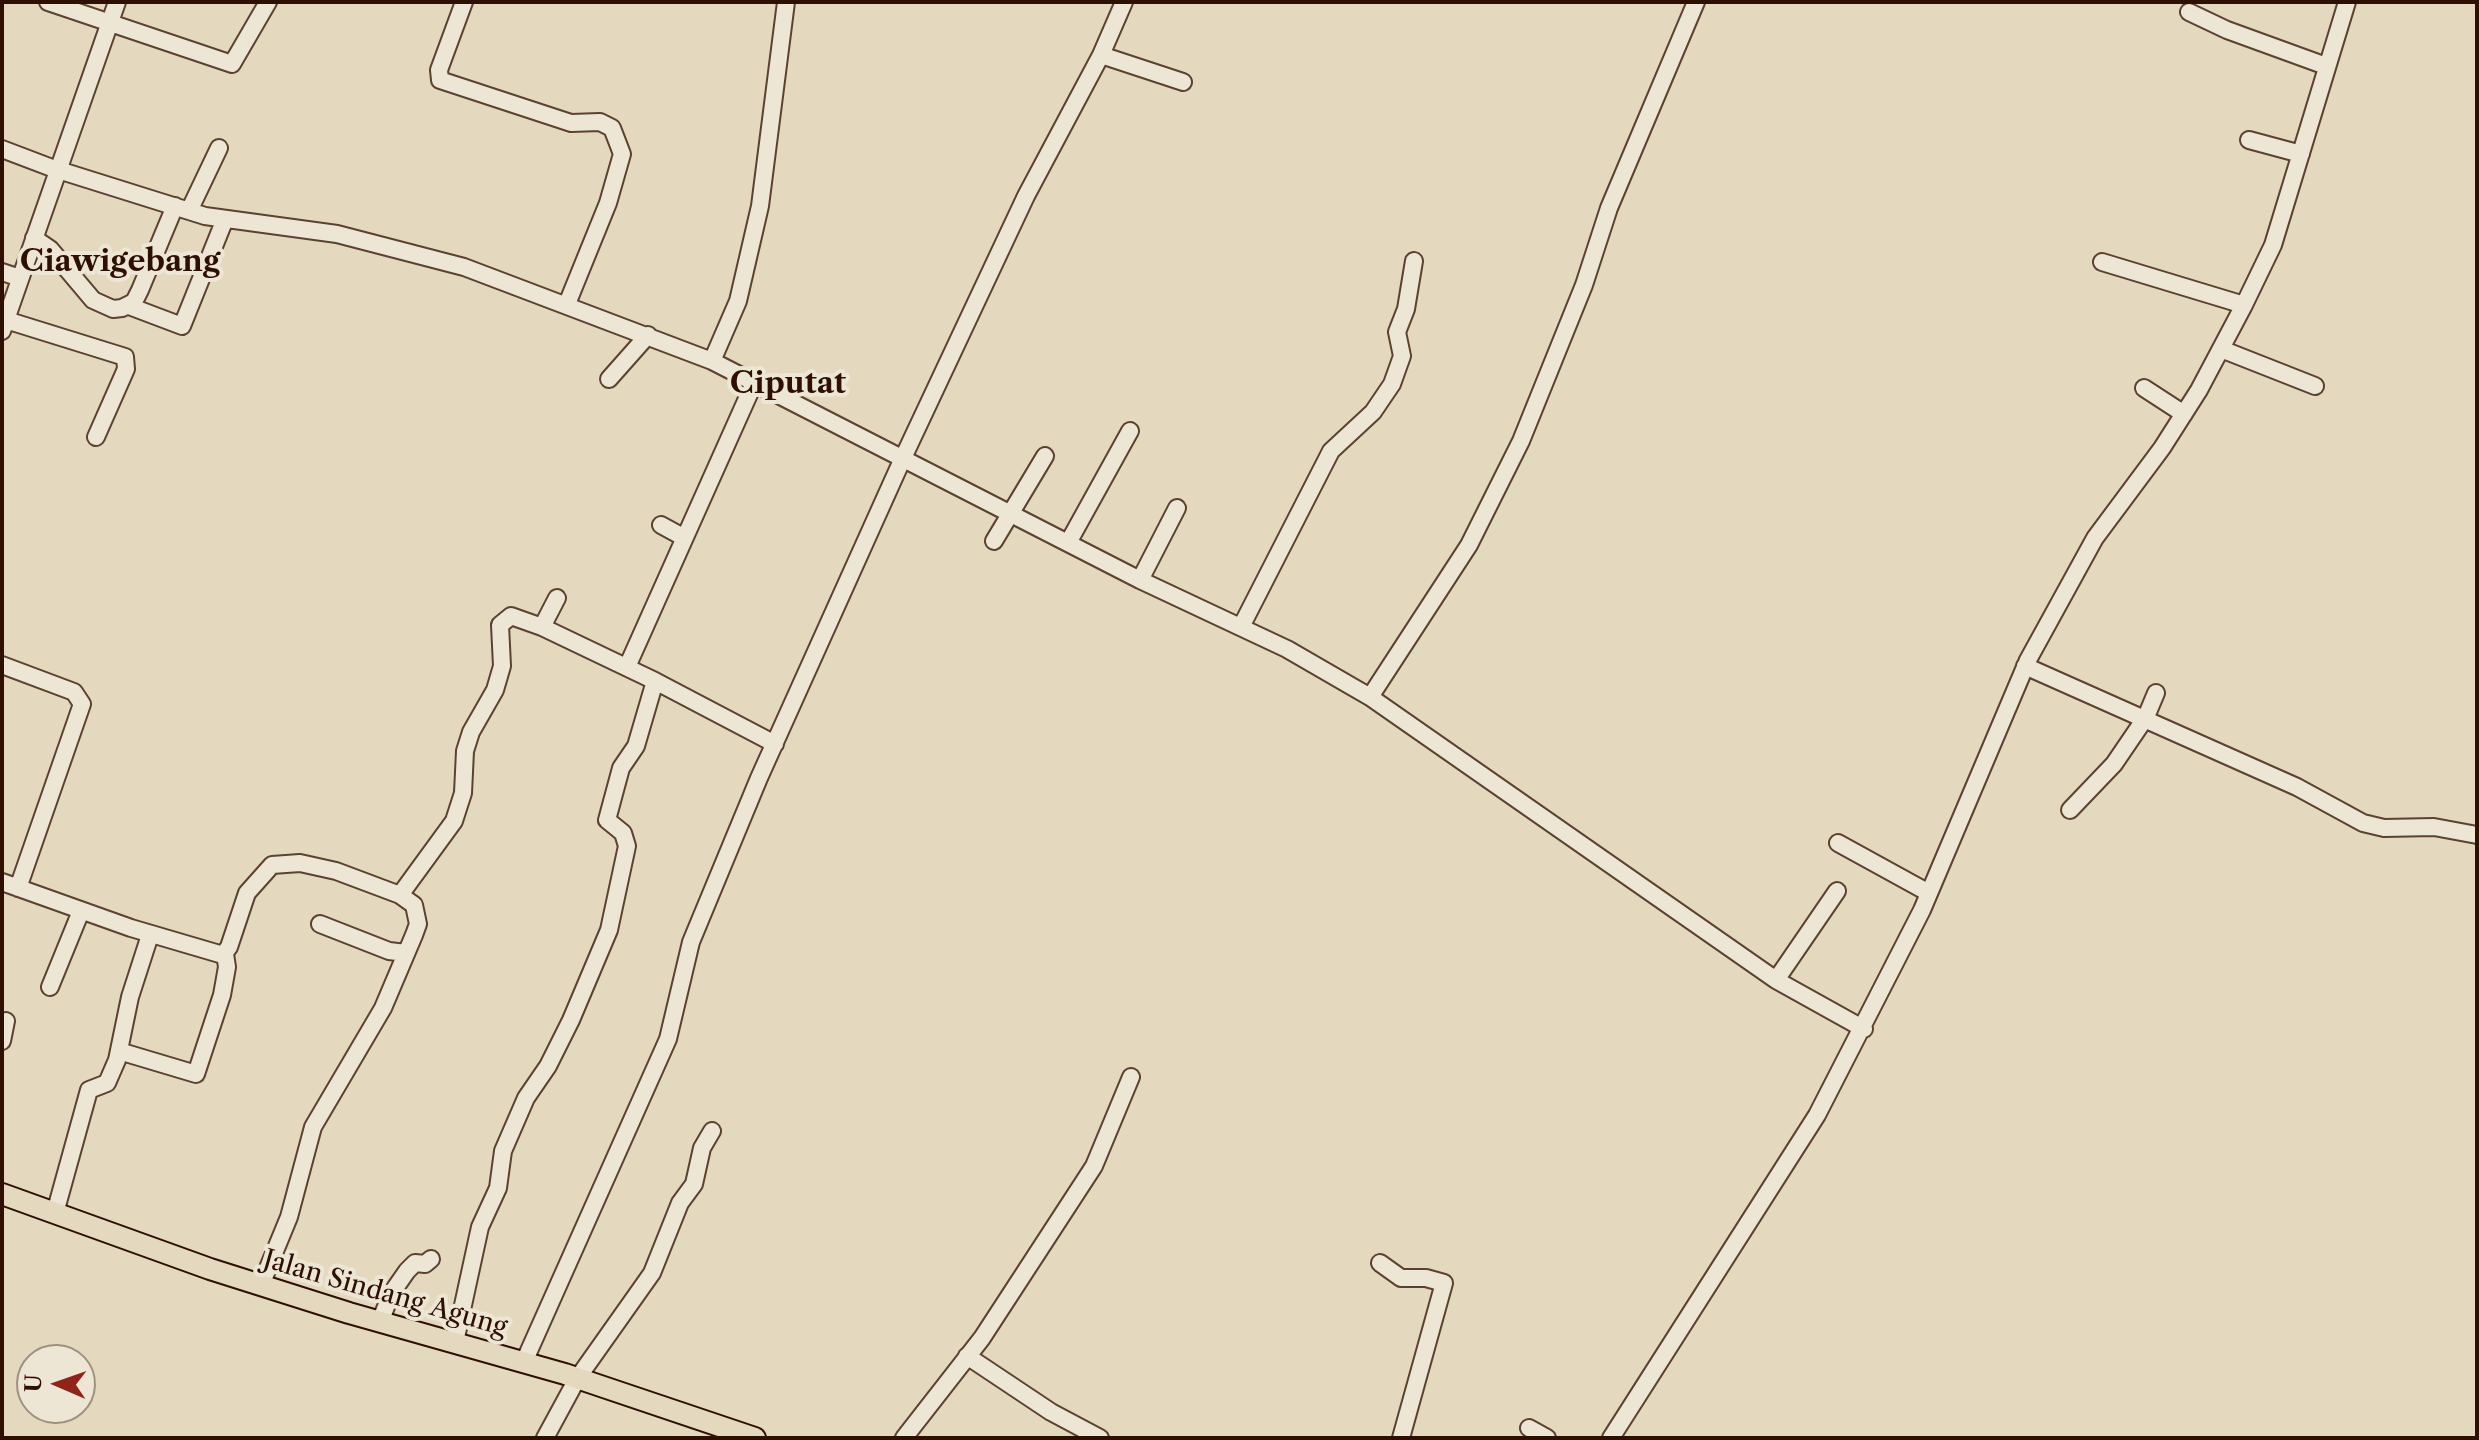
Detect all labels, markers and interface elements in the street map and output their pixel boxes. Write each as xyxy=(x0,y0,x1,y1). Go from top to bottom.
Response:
district label: Ciawigebang xyxy=(20,244,220,280)
district label: Ciputat xyxy=(730,366,846,402)
street label: Jalan Sindang Agung xyxy=(259,1244,511,1344)
north arrow xyxy=(16,1344,96,1424)
text: U xyxy=(20,1374,47,1393)

